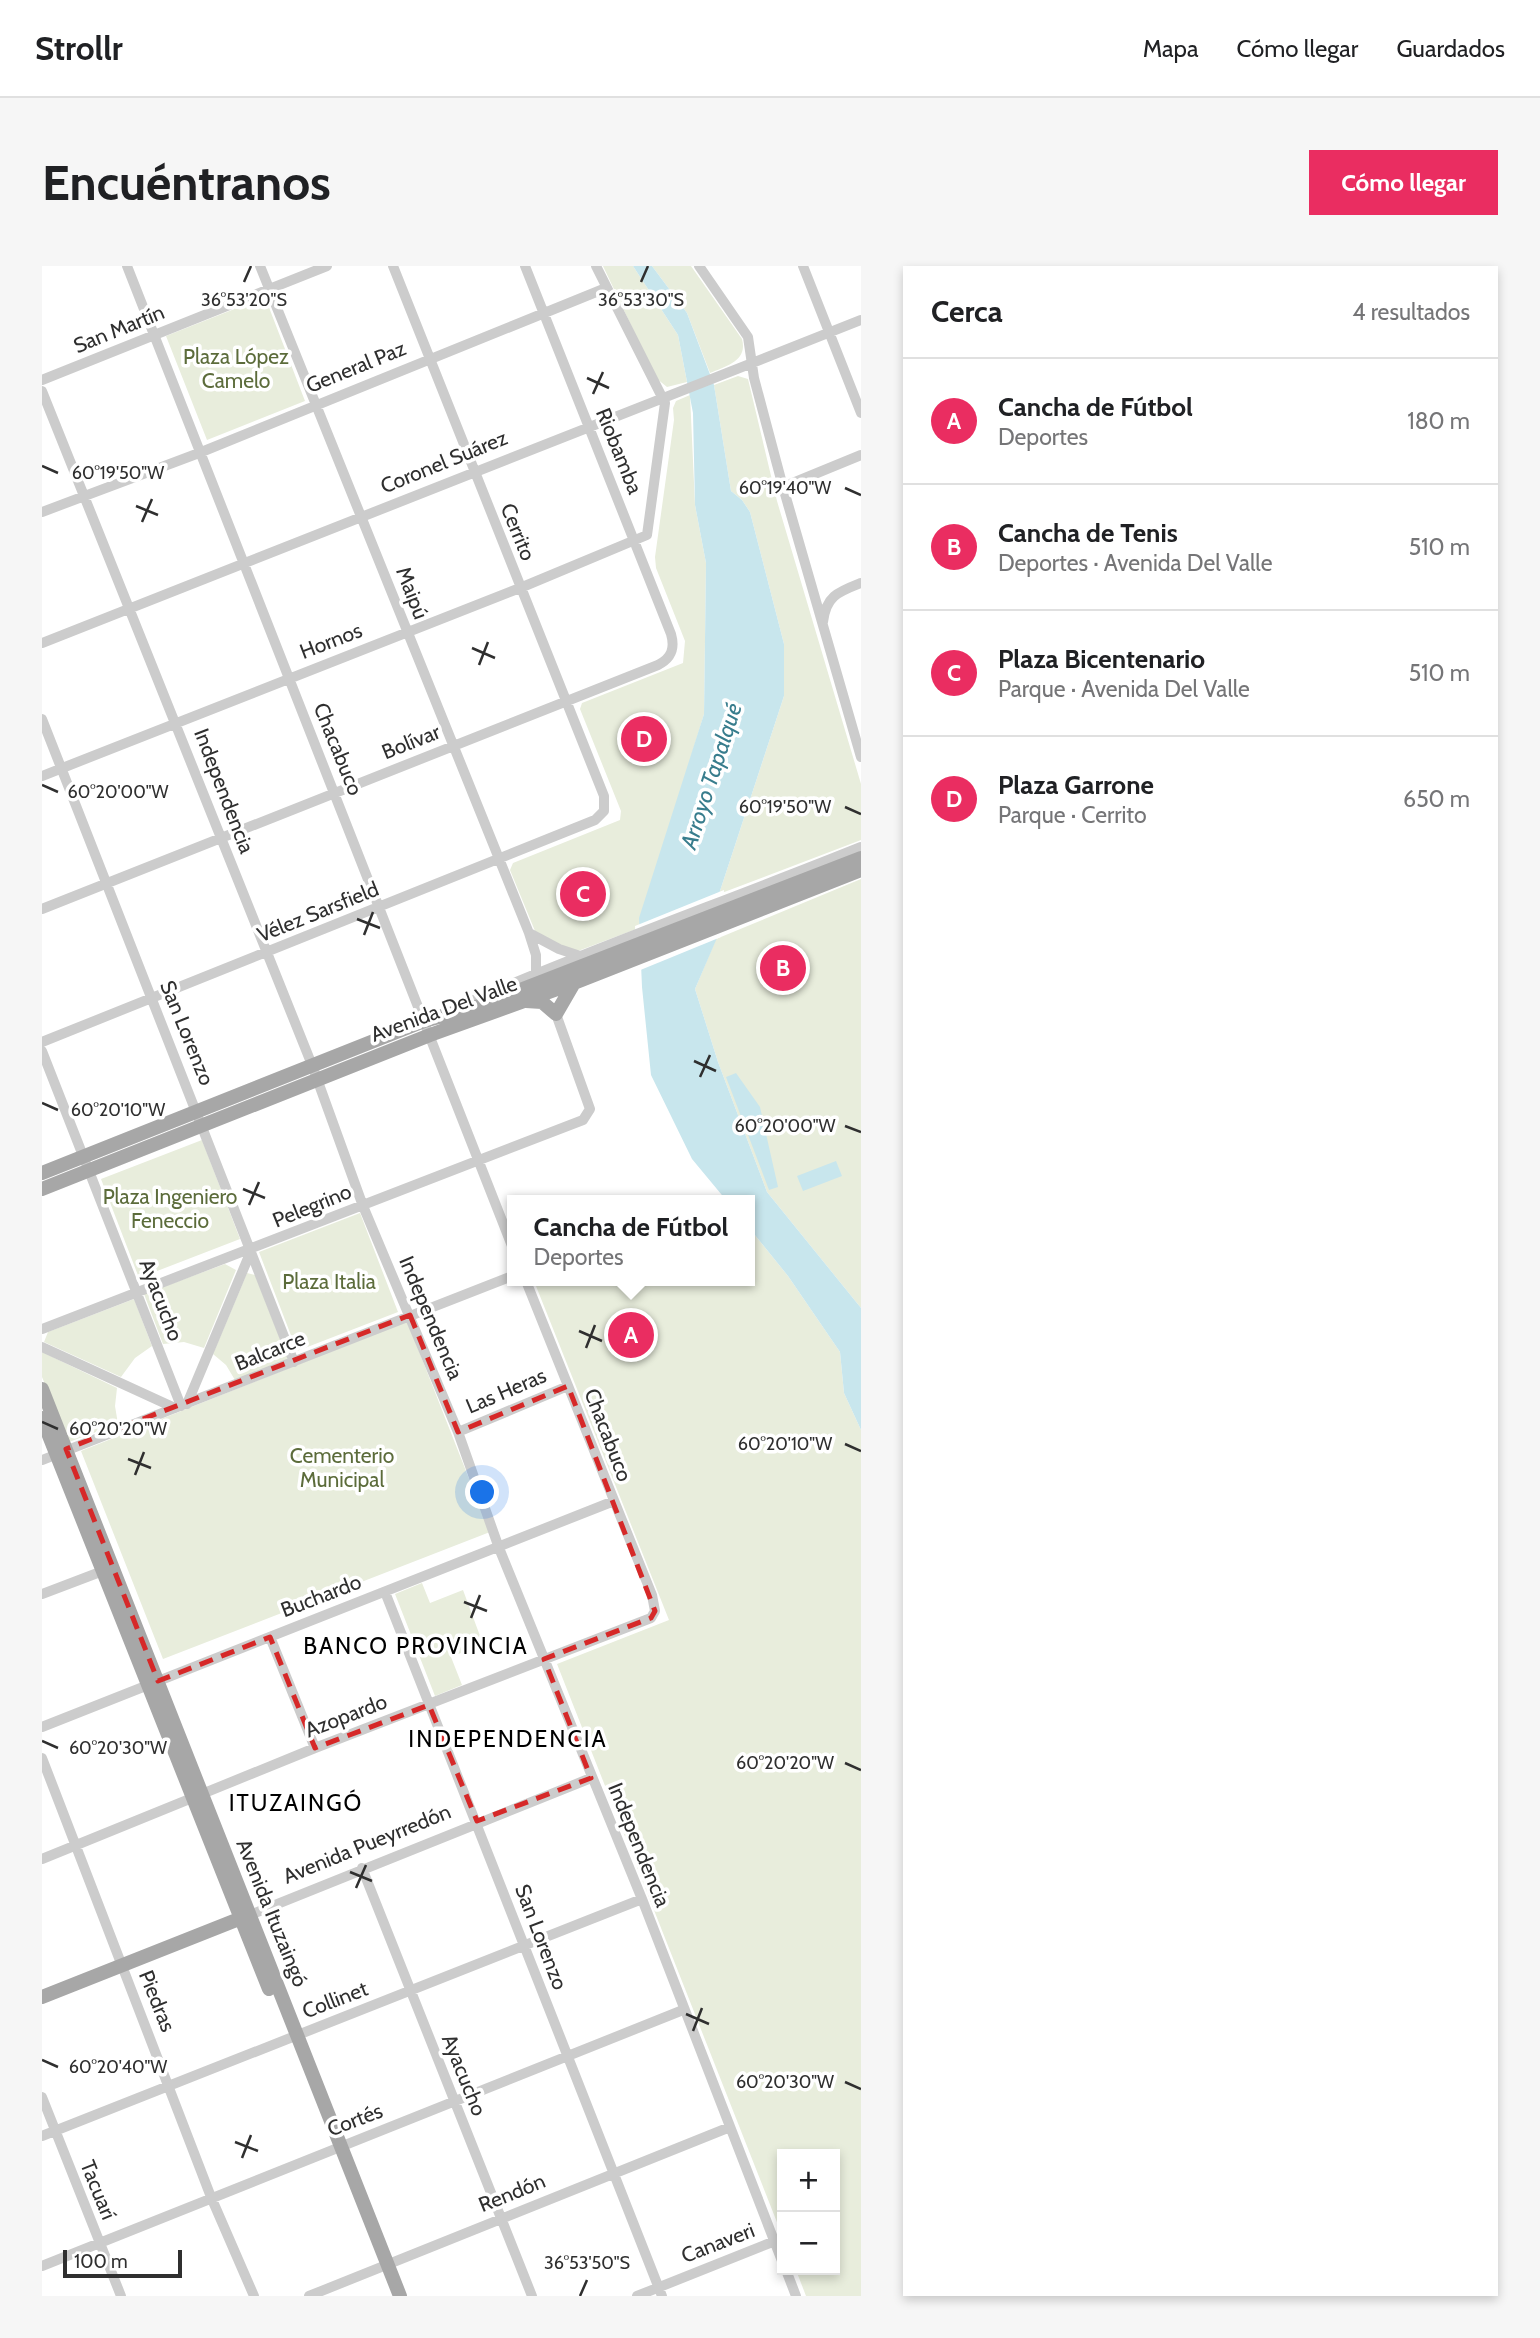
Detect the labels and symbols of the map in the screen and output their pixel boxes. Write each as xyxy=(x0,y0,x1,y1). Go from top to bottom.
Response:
text: 36°53'20"S xyxy=(201,289,287,311)
text: 36°53'30"S xyxy=(598,289,684,311)
street label: San Martín xyxy=(70,299,168,358)
street label: General Paz xyxy=(302,335,409,398)
park label: Plaza López Camelo xyxy=(183,344,289,393)
street label: Riobamba xyxy=(591,404,648,497)
street label: Coronel Suárez xyxy=(377,425,511,498)
text: 60°19'50"W xyxy=(72,462,164,484)
text: 60°19'40"W xyxy=(739,477,831,499)
street label: Cerrito xyxy=(496,499,541,564)
street label: Maipú xyxy=(391,563,434,623)
street label: Hornos xyxy=(296,617,366,664)
street label: Chacabuco xyxy=(309,699,368,799)
water label: Arroyo Tapalqué xyxy=(674,700,748,853)
pin: D xyxy=(621,713,667,765)
street label: Bolívar xyxy=(378,718,444,764)
street label: Independencia xyxy=(189,725,260,857)
text: 60°20'00"W xyxy=(67,781,169,803)
text: 60°19'50"W xyxy=(739,796,831,818)
pin: C xyxy=(560,868,606,920)
street label: Vélez Sarsfield xyxy=(253,876,382,947)
pin: B xyxy=(760,942,806,994)
street label: Avenida Del Valle xyxy=(367,970,521,1047)
street label: San Lorenzo xyxy=(155,977,220,1089)
text: 60°20'10"W xyxy=(71,1099,165,1121)
text: 60°20'00"W xyxy=(734,1115,836,1137)
street label: Pelegrino xyxy=(269,1178,355,1233)
park label: Plaza Ingeniero Feneccio xyxy=(103,1184,237,1233)
street label: Independencia xyxy=(394,1252,469,1383)
street label: Ayacucho xyxy=(134,1255,188,1344)
park label: Plaza Italia xyxy=(282,1269,376,1294)
pin: A xyxy=(608,1309,654,1361)
street label: Balcarce xyxy=(231,1325,309,1376)
street label: Las Heras xyxy=(462,1362,550,1419)
street label: Chacabuco xyxy=(579,1385,638,1485)
text: 60°20'20"W xyxy=(69,1418,167,1440)
text: 60°20'10"W xyxy=(738,1433,832,1455)
park label: Cementerio Municipal xyxy=(290,1443,394,1492)
your location xyxy=(465,1475,499,1509)
street label: Buchardo xyxy=(277,1569,365,1622)
district label: BANCO PROVINCIA xyxy=(303,1632,529,1660)
street label: Azopardo xyxy=(301,1689,390,1743)
district label: INDEPENDENCIA xyxy=(408,1725,608,1753)
text: 60°20'30"W xyxy=(69,1737,167,1759)
text: 60°20'20"W xyxy=(736,1752,834,1774)
street label: Independencia xyxy=(603,1779,676,1911)
district label: ITUZAINGÓ xyxy=(229,1789,363,1817)
street label: Avenida Pueyrredón xyxy=(279,1798,454,1889)
street label: Avenida Ituzaingó xyxy=(231,1835,313,1990)
street label: San Lorenzo xyxy=(510,1881,573,1993)
street label: Piedras xyxy=(134,1966,181,2035)
street label: Collinet xyxy=(299,1976,371,2023)
street label: Ayacucho xyxy=(437,2030,492,2119)
text: 60°20'40"W xyxy=(69,2056,167,2078)
text: 60°20'30"W xyxy=(736,2071,834,2093)
street label: Cortés xyxy=(324,2097,386,2141)
street label: Tacuarí xyxy=(75,2157,122,2224)
street label: Rendón xyxy=(475,2168,549,2217)
street label: Canaveri xyxy=(678,2217,758,2268)
scale bar xyxy=(63,2247,182,2279)
text: 36°53'50"S xyxy=(544,2252,630,2274)

